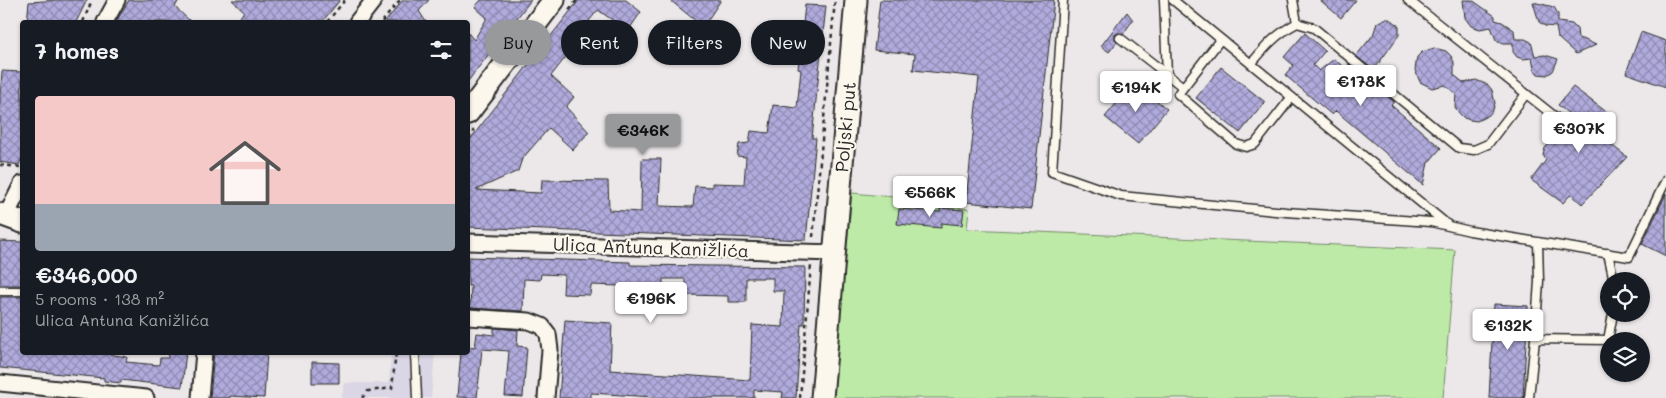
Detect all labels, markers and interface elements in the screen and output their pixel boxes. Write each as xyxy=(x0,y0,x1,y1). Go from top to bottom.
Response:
chip: Buy xyxy=(485,20,551,65)
chip: Rent xyxy=(561,20,638,65)
chip: Filters xyxy=(648,20,741,65)
chip: New xyxy=(751,20,825,65)
icon: filters xyxy=(427,36,455,64)
text: 7 homes xyxy=(35,37,119,64)
pin: €178K xyxy=(1326,64,1396,107)
pin: €194K xyxy=(1101,70,1171,113)
text: €178K xyxy=(1336,70,1386,91)
text: €194K xyxy=(1111,76,1161,97)
street label: Poljski put xyxy=(829,81,861,173)
pin: €307K xyxy=(1544,112,1614,154)
pin: €346K xyxy=(608,114,678,156)
text: €307K xyxy=(1553,117,1605,138)
text: €346K xyxy=(617,119,669,140)
icon: home xyxy=(200,128,290,218)
pin: €566K xyxy=(895,176,965,218)
text: €566K xyxy=(904,181,956,202)
street label: Ulica Antuna Kanižlića xyxy=(553,232,749,262)
text: €346,000 xyxy=(35,261,138,288)
map controls xyxy=(1600,272,1650,382)
button: locate xyxy=(1600,272,1650,322)
pin: €196K xyxy=(616,282,686,324)
text: €196K xyxy=(626,287,676,308)
text: 5 rooms · 138 m² xyxy=(35,288,164,309)
pin: €132K xyxy=(1473,308,1543,351)
text: Ulica Antuna Kanižlića xyxy=(35,309,209,330)
text: €132K xyxy=(1483,314,1533,335)
button: layers xyxy=(1600,332,1650,382)

